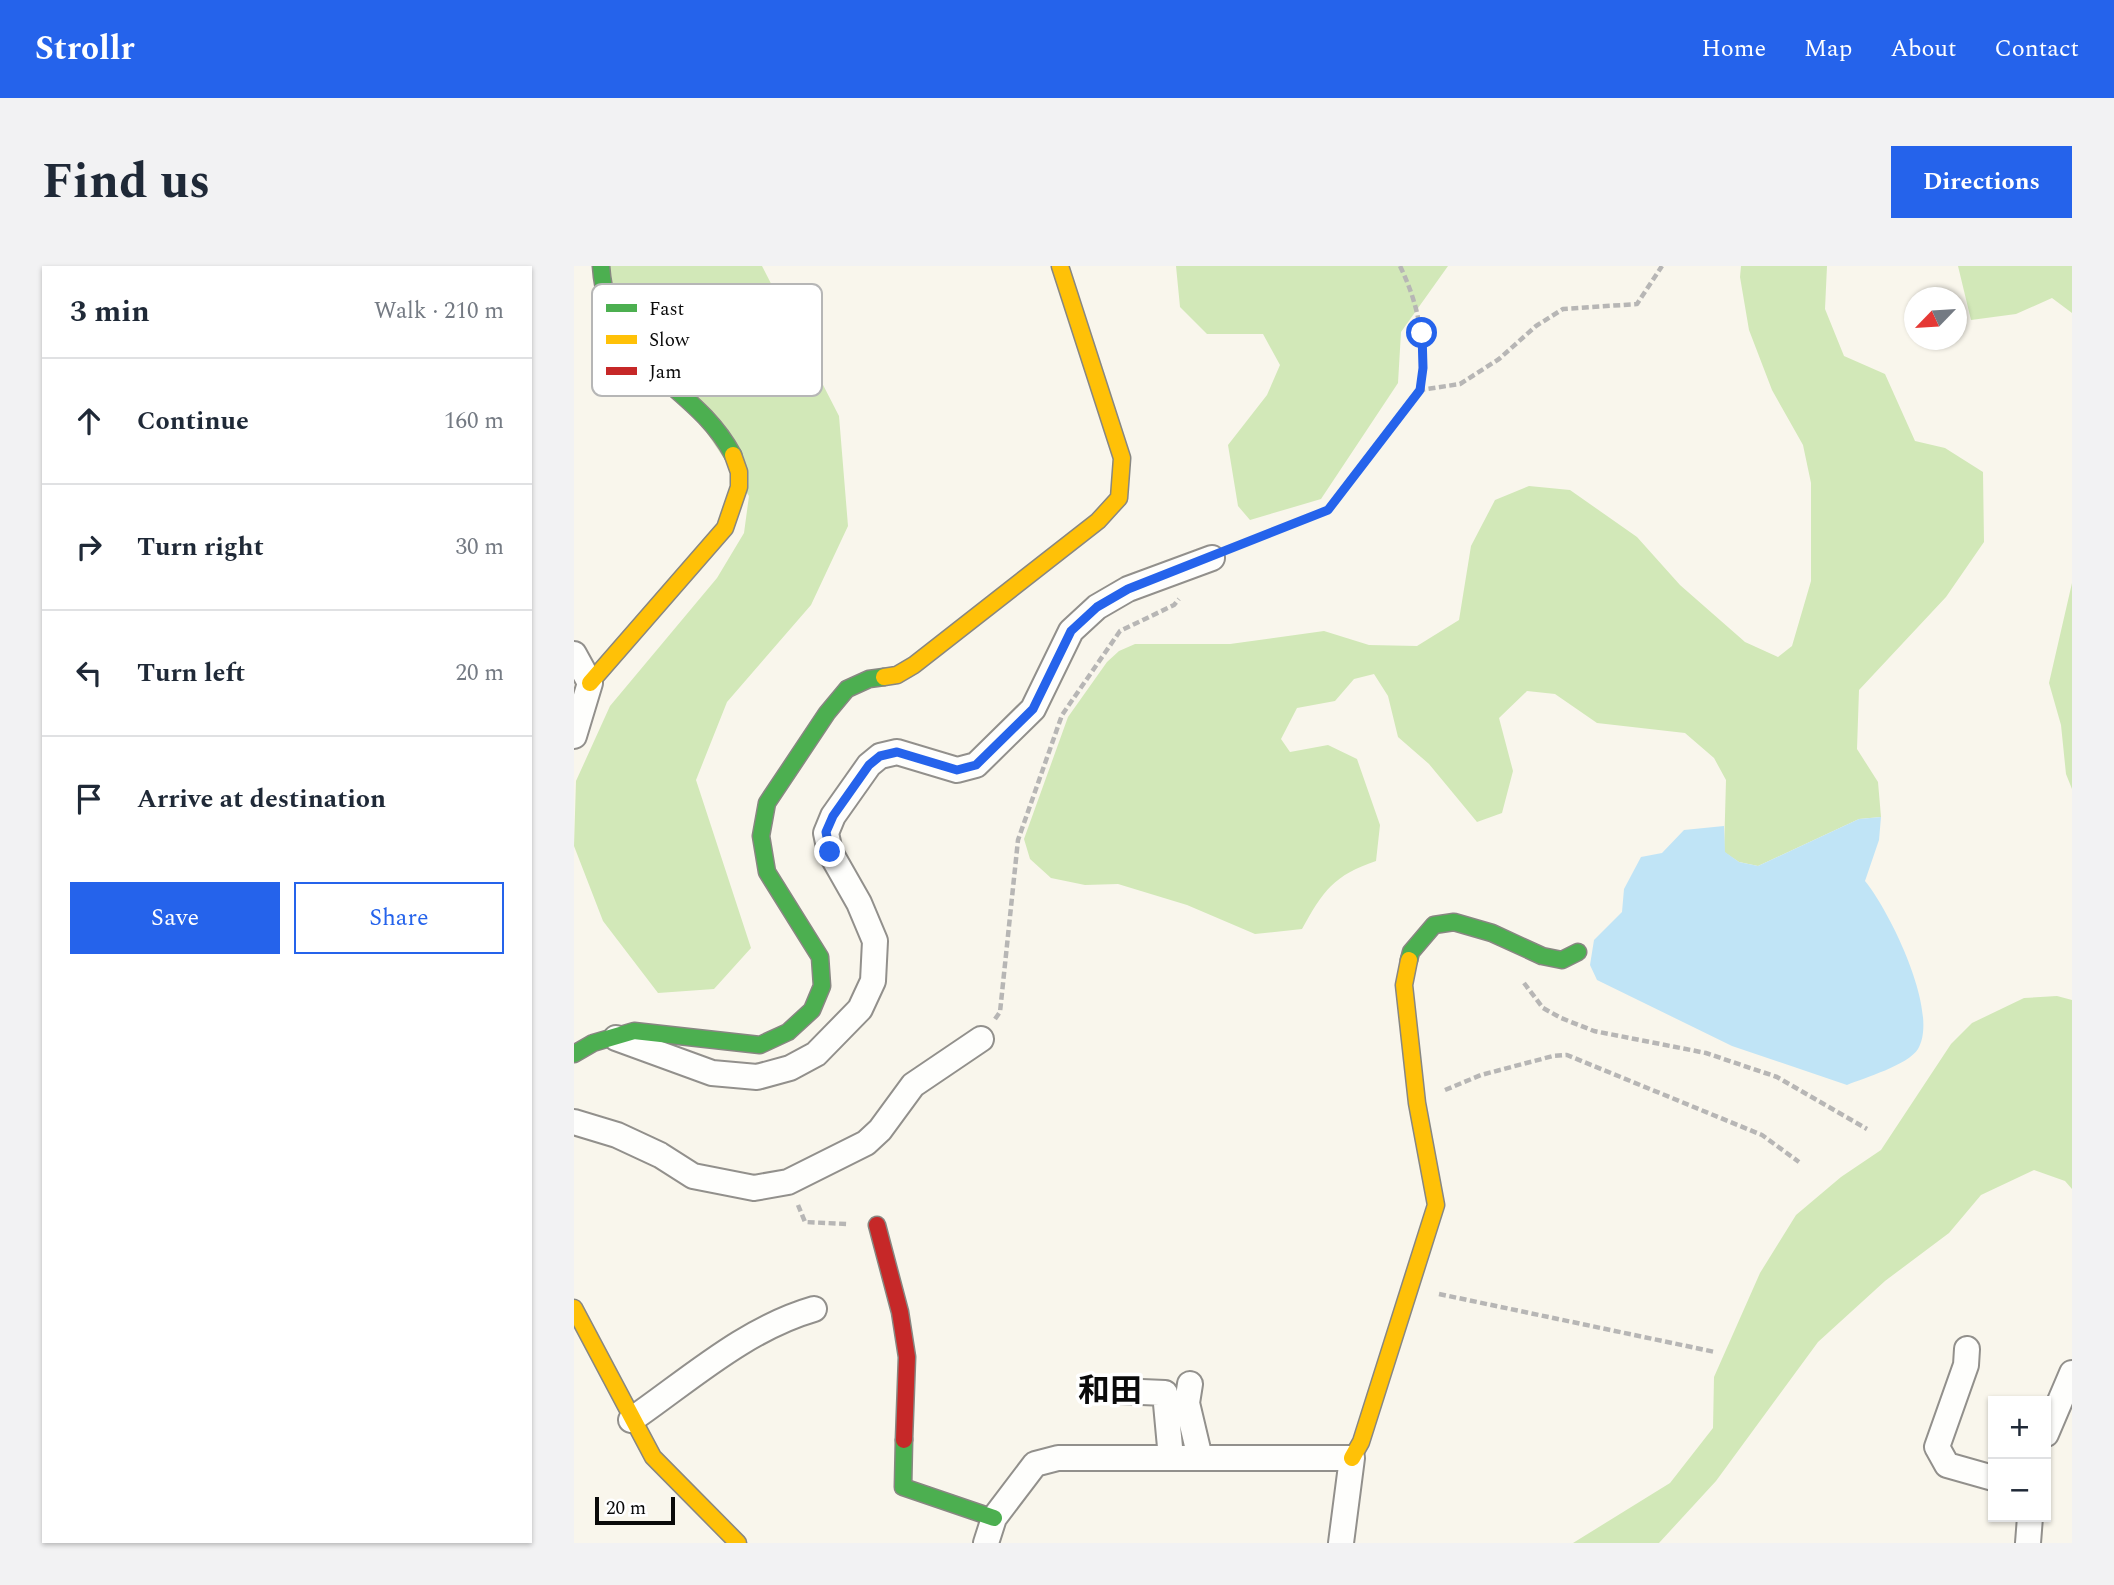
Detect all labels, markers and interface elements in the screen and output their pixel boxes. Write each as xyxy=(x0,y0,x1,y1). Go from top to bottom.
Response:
text: Strollr xyxy=(35,24,135,74)
text: Home xyxy=(1701,31,1766,67)
text: Map xyxy=(1804,31,1852,67)
text: About xyxy=(1890,31,1956,67)
text: Contact xyxy=(1994,31,2079,67)
text: Find us xyxy=(42,145,210,220)
button: Directions xyxy=(1891,146,2072,218)
legend xyxy=(592,284,822,396)
north arrow xyxy=(1904,287,1967,350)
text: 3 min xyxy=(70,289,150,335)
text: Walk · 210 m xyxy=(374,294,504,329)
text: Fast xyxy=(649,295,685,324)
route start xyxy=(1406,317,1437,348)
text: Slow xyxy=(649,326,690,355)
text: Jam xyxy=(649,358,681,387)
text: Continue xyxy=(137,401,249,441)
icon: ahead xyxy=(70,402,108,440)
text: 160 m xyxy=(444,404,504,439)
text: Turn right xyxy=(137,527,264,567)
icon: right xyxy=(70,528,108,566)
text: 30 m xyxy=(455,530,504,565)
text: Turn left xyxy=(137,653,245,693)
icon: left xyxy=(70,654,108,692)
text: 20 m xyxy=(455,656,504,691)
text: Arrive at destination xyxy=(137,779,386,819)
icon: arrive xyxy=(70,780,108,818)
route end xyxy=(814,836,845,867)
button: Save xyxy=(70,882,280,954)
button: Share xyxy=(294,882,504,954)
district label: 和田 xyxy=(1078,1367,1142,1416)
map controls xyxy=(1988,1396,2051,1522)
button: + xyxy=(1988,1396,2051,1459)
button: − xyxy=(1988,1459,2051,1522)
scale bar xyxy=(595,1494,676,1526)
text: 20 m xyxy=(606,1494,646,1523)

